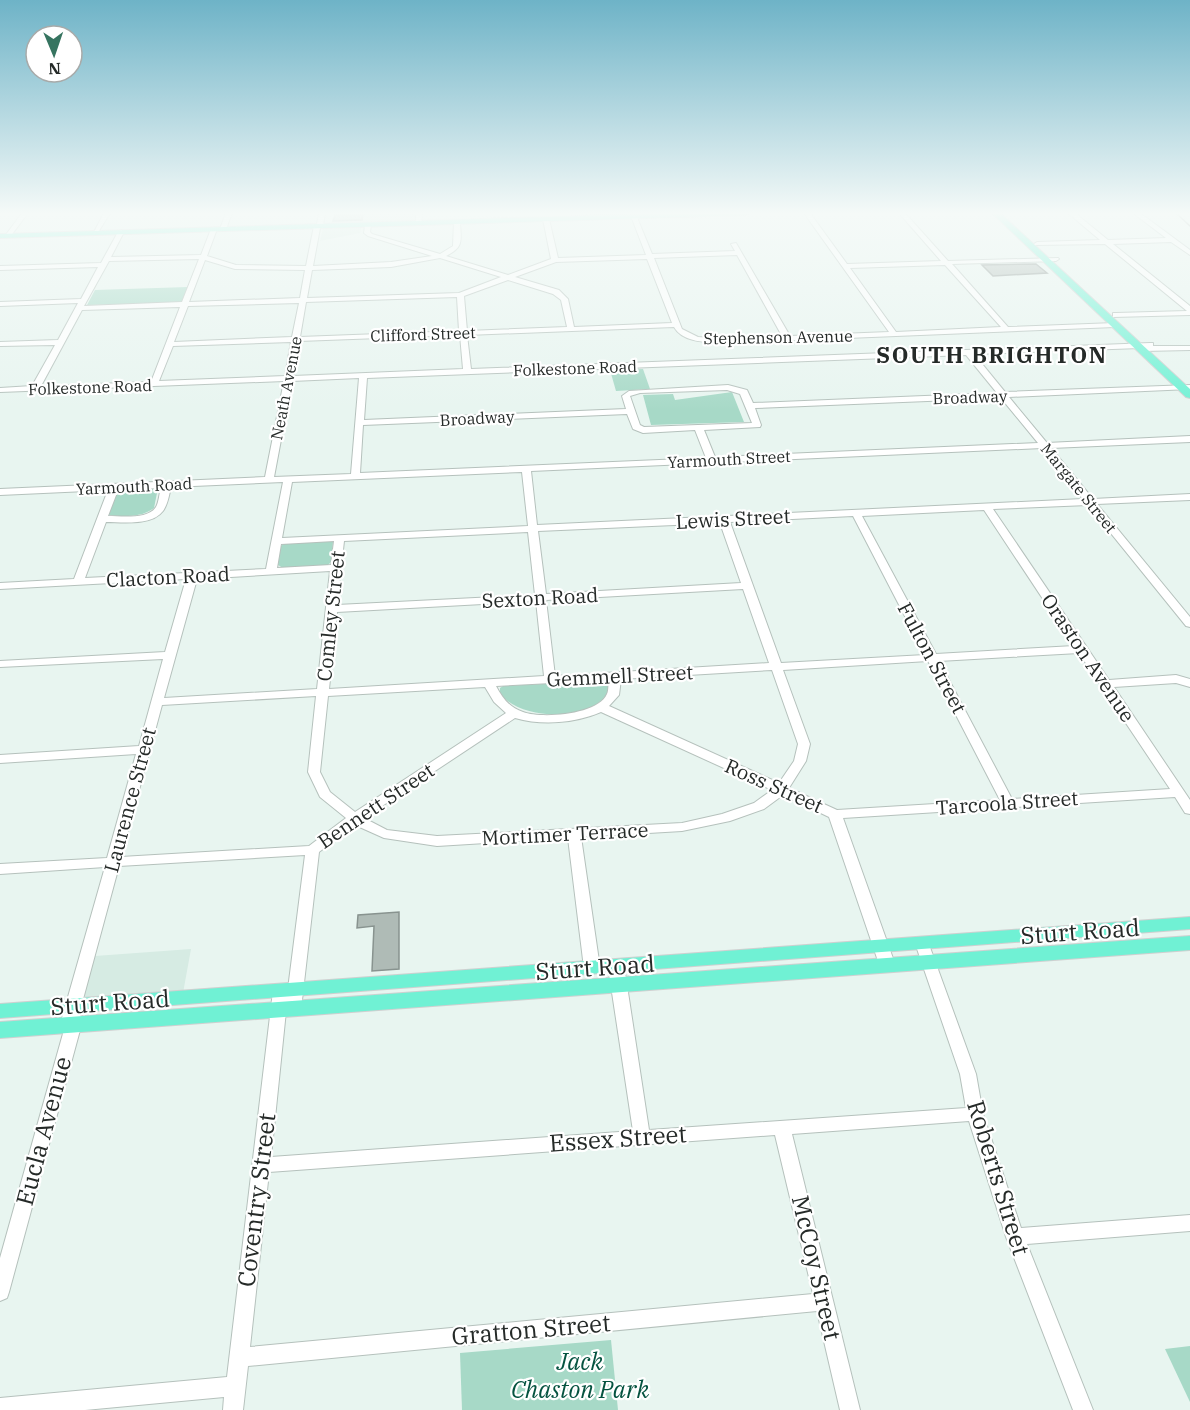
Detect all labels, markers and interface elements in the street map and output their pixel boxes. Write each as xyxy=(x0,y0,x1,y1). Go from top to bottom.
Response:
north arrow xyxy=(24,24,84,84)
text: N xyxy=(48,59,61,79)
street label: Clifford Street xyxy=(370,322,476,346)
street label: Stephenson Avenue xyxy=(703,326,853,348)
street label: Neath Avenue xyxy=(266,334,306,442)
district label: SOUTH BRIGHTON xyxy=(876,340,1108,369)
street label: Folkestone Road xyxy=(513,356,638,380)
street label: Folkestone Road xyxy=(28,375,153,399)
street label: Broadway xyxy=(932,386,1008,408)
street label: Broadway xyxy=(439,406,515,430)
street label: Margate Street xyxy=(1037,439,1122,537)
street label: Yarmouth Street xyxy=(667,446,791,472)
street label: Yarmouth Road xyxy=(75,473,193,499)
street label: Lewis Street xyxy=(675,502,791,535)
street label: Comley Street xyxy=(310,549,351,683)
street label: Clacton Road xyxy=(106,560,230,593)
street label: Sexton Road xyxy=(481,581,599,614)
street label: Oraston Avenue xyxy=(1035,588,1141,727)
street label: Fulton Street xyxy=(892,597,973,718)
street label: Gemmell Street xyxy=(546,658,694,693)
street label: Laurence Street xyxy=(97,724,162,875)
street label: Ross Street xyxy=(721,752,827,819)
street label: Bennett Street xyxy=(312,757,439,855)
street label: Tarcoola Street xyxy=(935,784,1079,821)
street label: Mortimer Terrace xyxy=(481,816,649,851)
street label: Sturt Road xyxy=(1019,911,1141,951)
street label: Sturt Road xyxy=(534,947,656,987)
street label: Sturt Road xyxy=(49,982,171,1022)
street label: Eucla Avenue xyxy=(8,1053,78,1209)
street label: Roberts Street xyxy=(960,1096,1038,1259)
street label: Coventry Street xyxy=(229,1111,283,1289)
street label: Essex Street xyxy=(548,1117,688,1159)
street label: McCoy Street xyxy=(785,1192,849,1343)
street label: Gratton Street xyxy=(450,1306,612,1352)
park label: Jack Chaston Park xyxy=(511,1345,649,1405)

